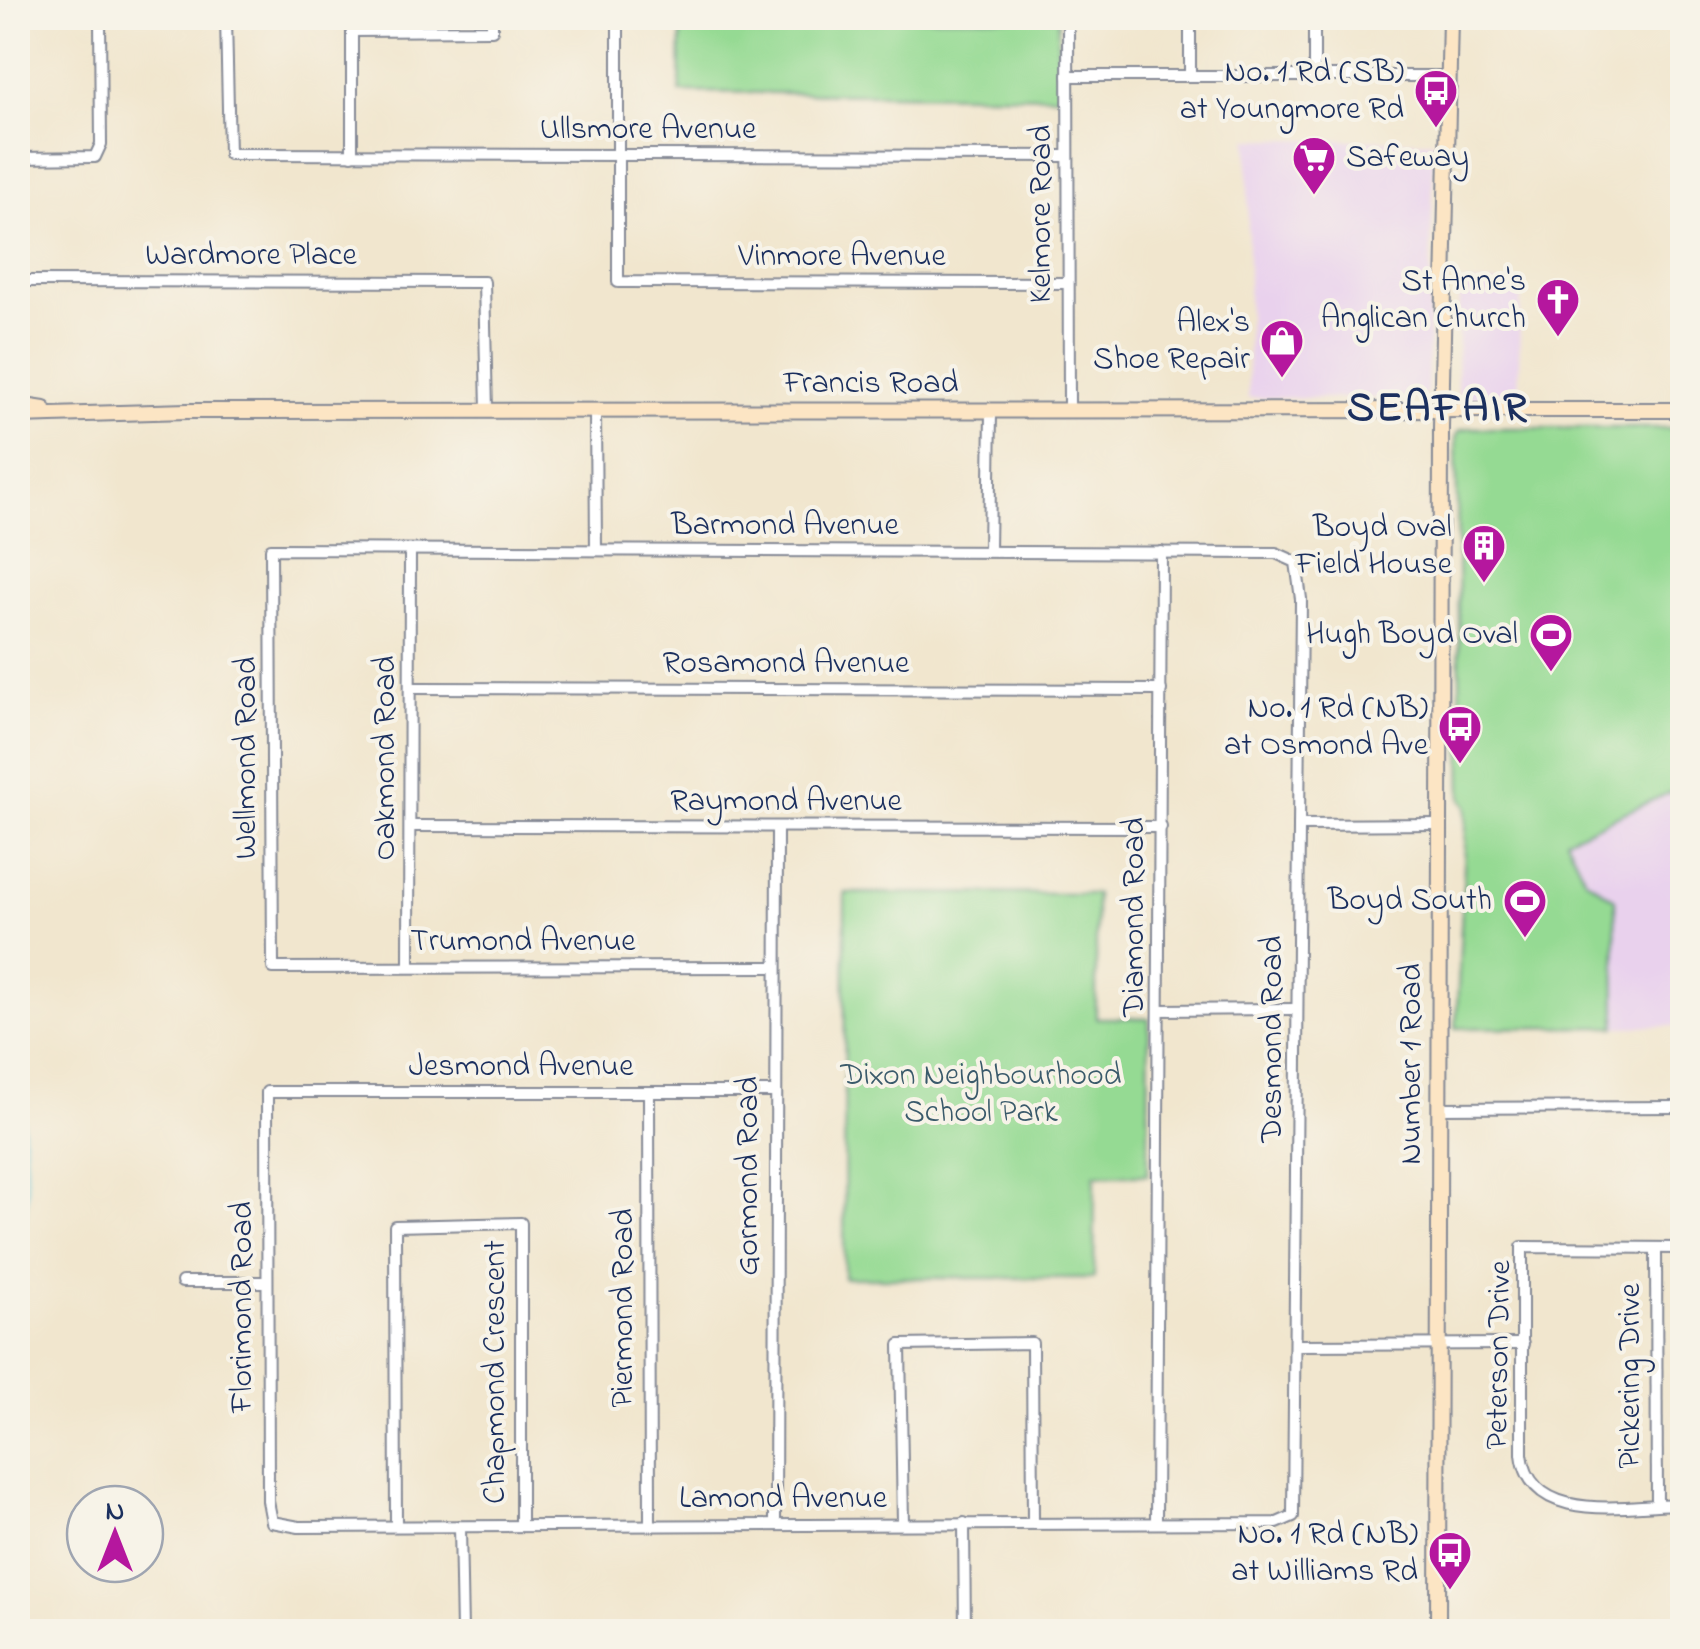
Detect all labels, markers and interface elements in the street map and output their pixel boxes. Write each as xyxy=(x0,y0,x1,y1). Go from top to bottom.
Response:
place label: No. 1 Rd (SB) at Youngmore Rd xyxy=(1180,50,1404,134)
bus stop icon: No. 1 Rd (SB) at Youngmore Rd xyxy=(1413,68,1459,129)
street label: Ullsmore Avenue xyxy=(540,107,757,154)
street label: Kelmore Road xyxy=(1019,125,1066,303)
supermarket icon: Safeway xyxy=(1291,135,1337,196)
place label: Safeway xyxy=(1346,135,1469,182)
street label: Wardmore Place xyxy=(145,233,357,280)
street label: Vinmore Avenue xyxy=(737,234,946,281)
place label: St Anne's Anglican Church xyxy=(1321,259,1526,343)
church icon: St Anne's Anglican Church xyxy=(1535,277,1581,338)
place label: Alex's Shoe Repair xyxy=(1093,300,1250,384)
shop icon: Alex's Shoe Repair xyxy=(1259,318,1305,379)
street label: Francis Road xyxy=(782,361,959,408)
district label: SEAFAIR xyxy=(1347,379,1529,440)
street label: Barmond Avenue xyxy=(670,503,899,550)
place label: Boyd Oval Field House xyxy=(1295,505,1453,589)
building icon: Boyd Oval Field House xyxy=(1461,523,1507,584)
place label: Hugh Boyd Oval xyxy=(1306,612,1518,659)
sports icon: Hugh Boyd Oval xyxy=(1528,612,1574,673)
street label: Rosamond Avenue xyxy=(663,641,910,688)
street label: Oakmond Road xyxy=(363,655,410,861)
street label: Wellmond Road xyxy=(224,657,271,859)
place label: No. 1 Rd (NB) at Osmond Ave xyxy=(1224,686,1429,770)
bus stop icon: No. 1 Rd (NB) at Osmond Ave xyxy=(1437,704,1483,765)
street label: Raymond Avenue xyxy=(670,779,903,826)
street label: Diamond Road xyxy=(1112,817,1159,1018)
place label: Boyd South xyxy=(1327,878,1492,925)
sports icon: Boyd South xyxy=(1502,878,1548,939)
street label: Trumond Avenue xyxy=(410,919,636,966)
street label: Desmond Road xyxy=(1250,936,1297,1143)
street label: Number 1 Road xyxy=(1389,963,1436,1165)
street label: Jesmond Avenue xyxy=(408,1044,634,1091)
park label: Dixon Neighbourhood School Park xyxy=(839,1053,1122,1137)
street label: Gormond Road xyxy=(726,1076,773,1276)
street label: Florimond Road xyxy=(220,1201,267,1414)
street label: Piermond Road xyxy=(601,1208,648,1408)
street label: Chapmond Crescent xyxy=(473,1240,520,1504)
street label: Peterson Drive xyxy=(1475,1259,1525,1450)
street label: Pickering Drive xyxy=(1608,1283,1655,1469)
street label: Lamond Avenue xyxy=(679,1476,888,1523)
north arrow xyxy=(65,1484,165,1584)
text: N xyxy=(106,1492,124,1533)
place label: No. 1 Rd (NB) at Williams Rd xyxy=(1231,1512,1418,1596)
bus stop icon: No. 1 Rd (NB) at Williams Rd xyxy=(1427,1530,1473,1591)

